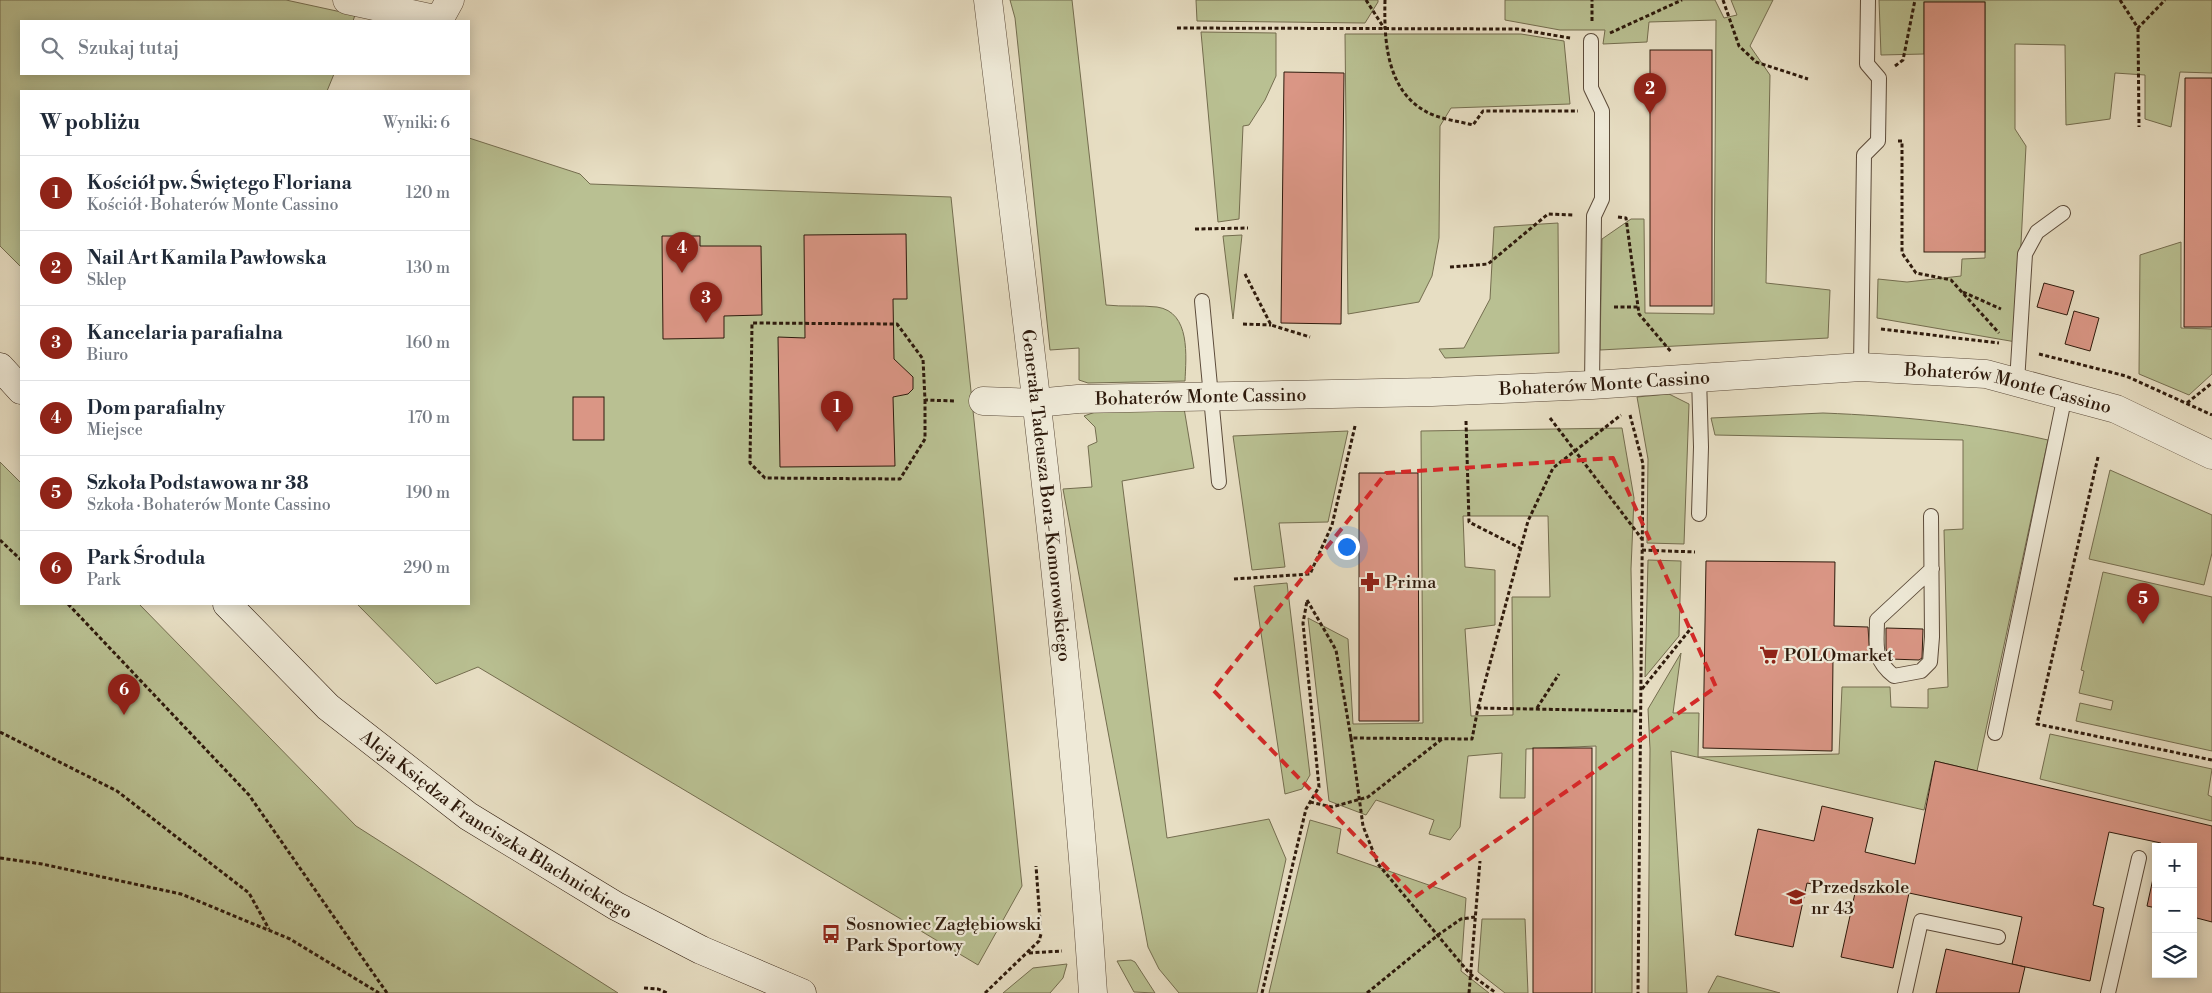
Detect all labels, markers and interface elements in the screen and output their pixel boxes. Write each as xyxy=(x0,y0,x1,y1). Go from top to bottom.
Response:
search box xyxy=(20,20,470,75)
icon: search xyxy=(38,34,66,62)
text: Szukaj tutaj xyxy=(78,36,179,60)
pin: 2 xyxy=(1634,73,1666,114)
text: W pobliżu xyxy=(40,110,140,136)
text: Wyniki: 6 xyxy=(383,113,450,133)
text: Kościół pw. Świętego Floriana xyxy=(87,171,352,195)
text: 1 xyxy=(52,183,60,203)
text: 120 m xyxy=(406,183,450,203)
text: Kościół · Bohaterów Monte Cassino xyxy=(87,195,339,215)
pin: 4 xyxy=(666,232,698,273)
text: Nail Art Kamila Pawłowska xyxy=(87,246,327,270)
text: 2 xyxy=(51,258,61,278)
text: 130 m xyxy=(406,258,450,278)
text: Sklep xyxy=(87,270,127,290)
pin: 3 xyxy=(690,282,722,323)
text: Kancelaria parafialna xyxy=(87,321,283,345)
street label: Generała Tadeusza Bora-Komorowskiego xyxy=(1016,328,1076,663)
text: 3 xyxy=(51,333,61,353)
text: 160 m xyxy=(406,333,450,353)
text: Biuro xyxy=(87,345,128,365)
street label: Bohaterów Monte Cassino xyxy=(1903,358,2114,419)
street label: Bohaterów Monte Cassino xyxy=(1497,366,1711,401)
street label: Bohaterów Monte Cassino xyxy=(1094,383,1307,411)
pin: 1 xyxy=(821,391,853,432)
text: Dom parafialny xyxy=(87,396,225,420)
text: 4 xyxy=(51,408,61,428)
text: 170 m xyxy=(408,408,450,428)
text: Miejsce xyxy=(87,420,143,440)
text: Szkoła Podstawowa nr 38 xyxy=(87,471,309,495)
text: 5 xyxy=(51,483,61,503)
text: 190 m xyxy=(406,483,450,503)
text: Szkoła · Bohaterów Monte Cassino xyxy=(87,495,331,515)
your location xyxy=(1334,534,1360,560)
text: Park Środula xyxy=(87,546,205,570)
text: 6 xyxy=(51,558,61,578)
text: 290 m xyxy=(403,558,450,578)
text: Park xyxy=(87,570,120,590)
pharmacy icon: Prima xyxy=(1359,571,1381,593)
place label: Prima xyxy=(1385,571,1437,594)
pin: 5 xyxy=(2127,583,2159,624)
supermarket icon: POLOmarket xyxy=(1758,644,1780,666)
place label: POLOmarket xyxy=(1784,644,1894,667)
pin: 6 xyxy=(108,674,140,715)
street label: Aleja Księdza Franciszka Blachnickiego xyxy=(355,725,636,924)
map controls xyxy=(2152,843,2197,978)
button: + xyxy=(2152,843,2197,888)
place label: Przedszkole nr 43 xyxy=(1811,876,1909,920)
school or university icon: Przedszkole nr 43 xyxy=(1785,886,1807,908)
button: − xyxy=(2152,888,2197,933)
place label: Sosnowiec Zagłębiowski Park Sportowy xyxy=(846,913,1042,957)
bus stop icon: Sosnowiec Zagłębiowski Park Sportowy xyxy=(820,923,842,945)
button: layers xyxy=(2152,933,2197,978)

